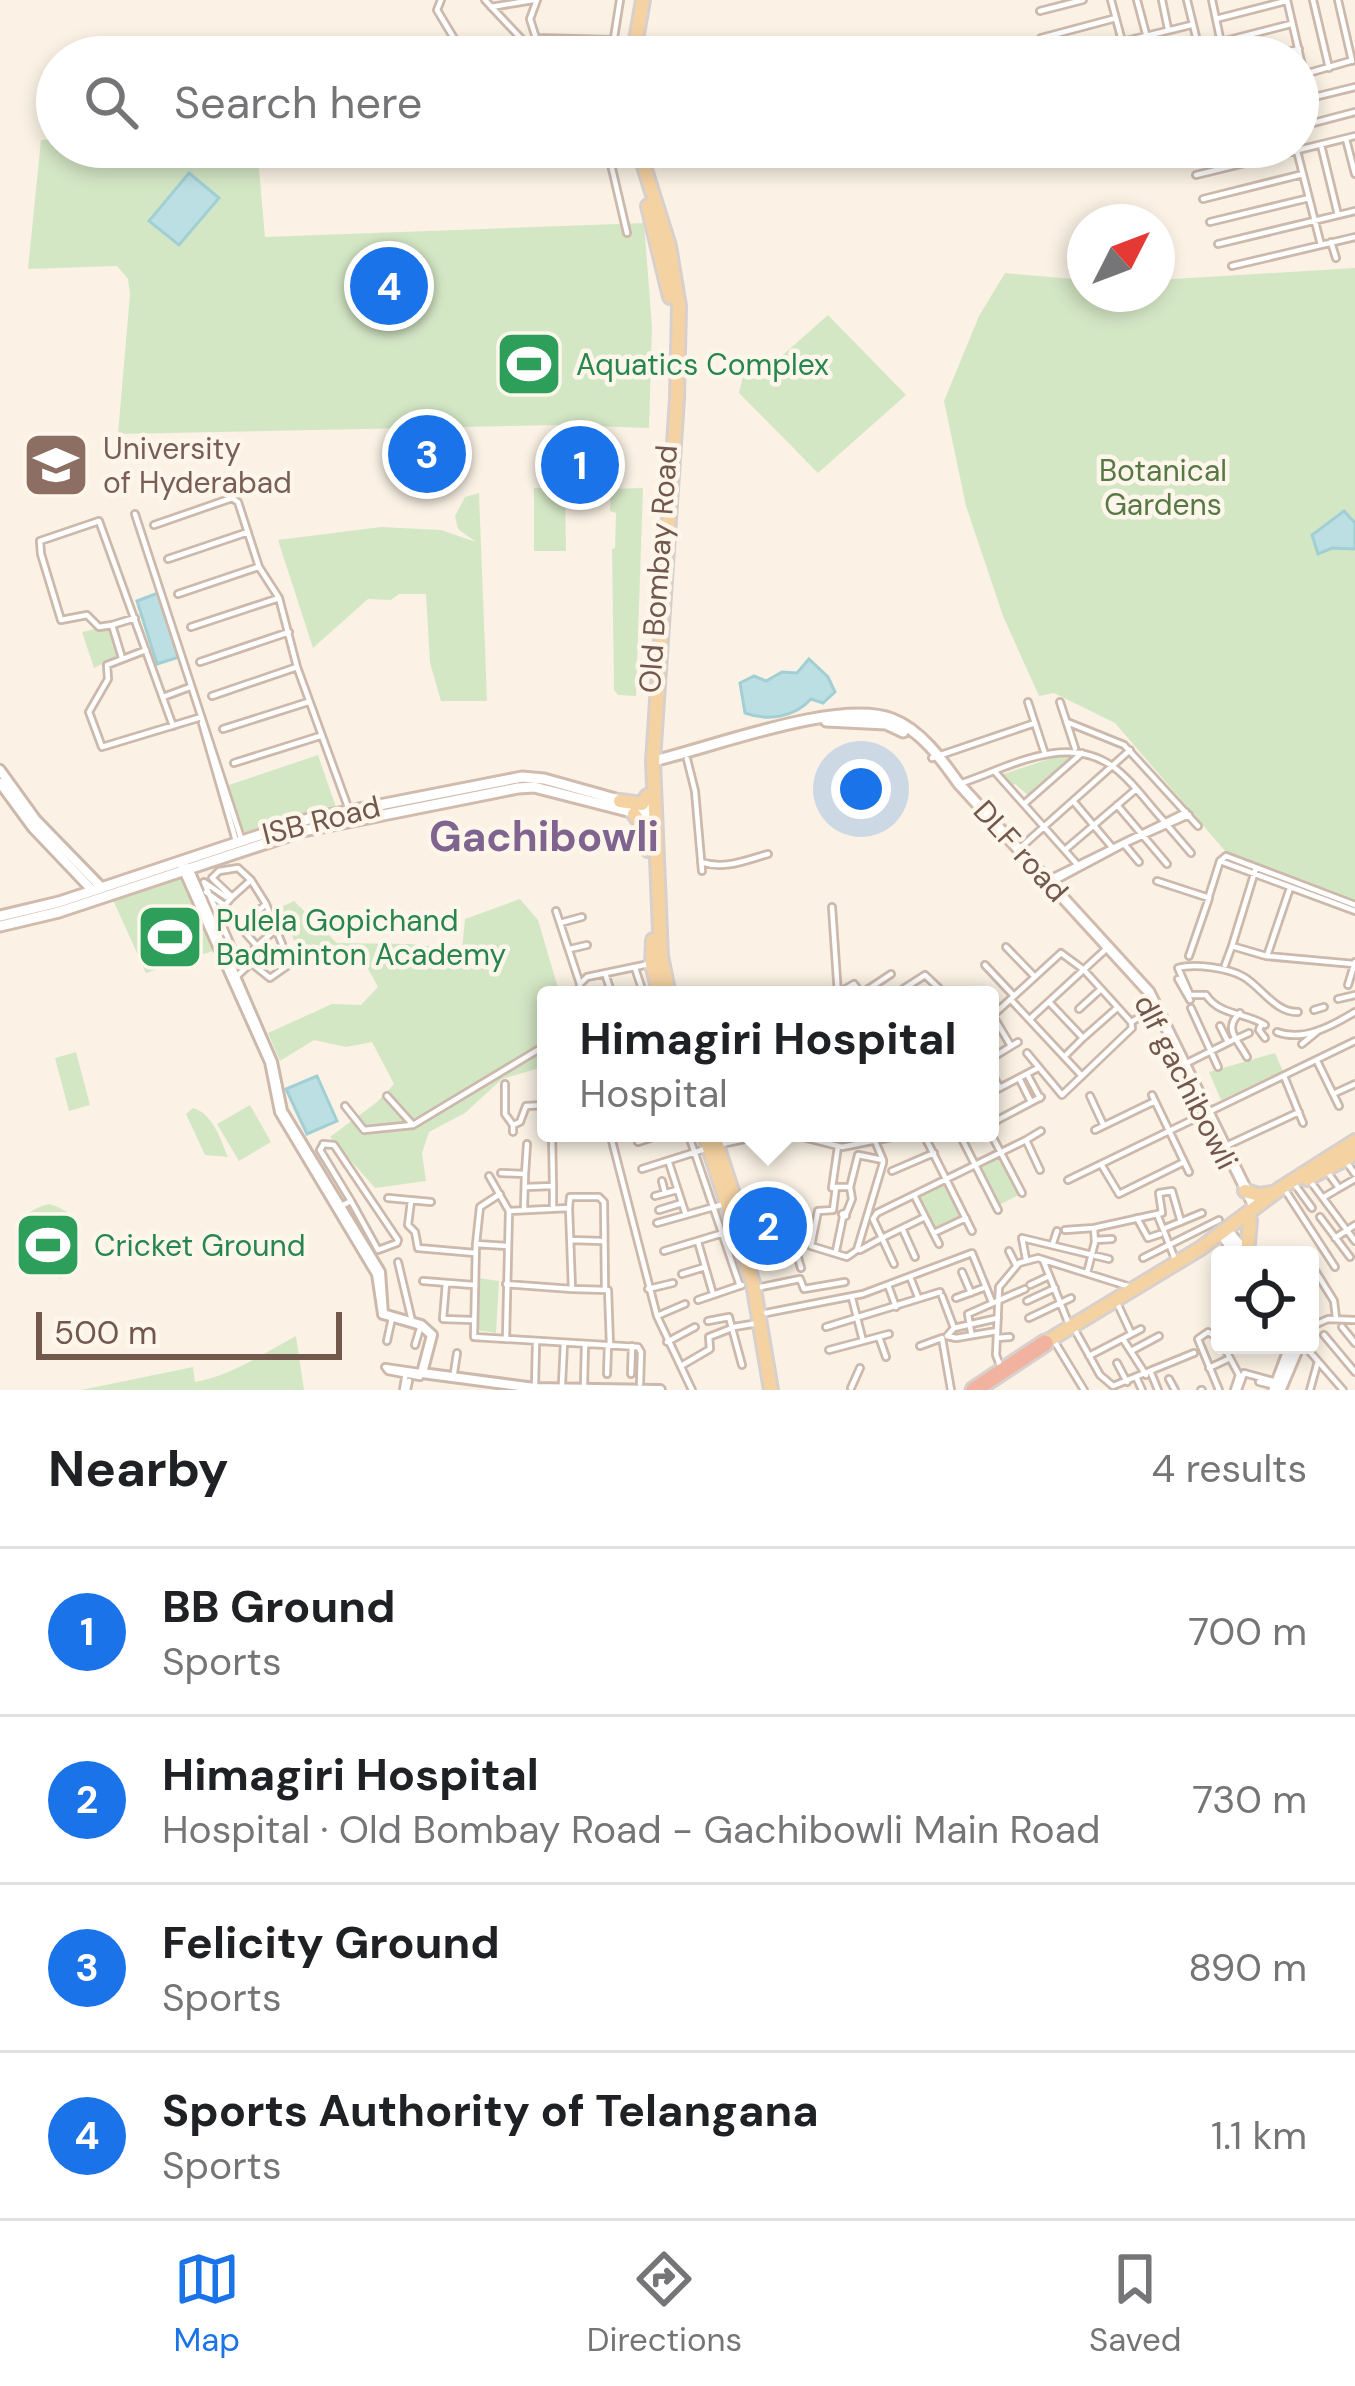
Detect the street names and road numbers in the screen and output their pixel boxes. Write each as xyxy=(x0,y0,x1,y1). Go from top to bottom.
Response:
street label: Old Bombay Road xyxy=(630,444,686,694)
street label: ISB Road xyxy=(258,787,384,853)
street label: DLF road xyxy=(965,792,1077,910)
street label: dlf gachibowli xyxy=(1125,988,1247,1176)

